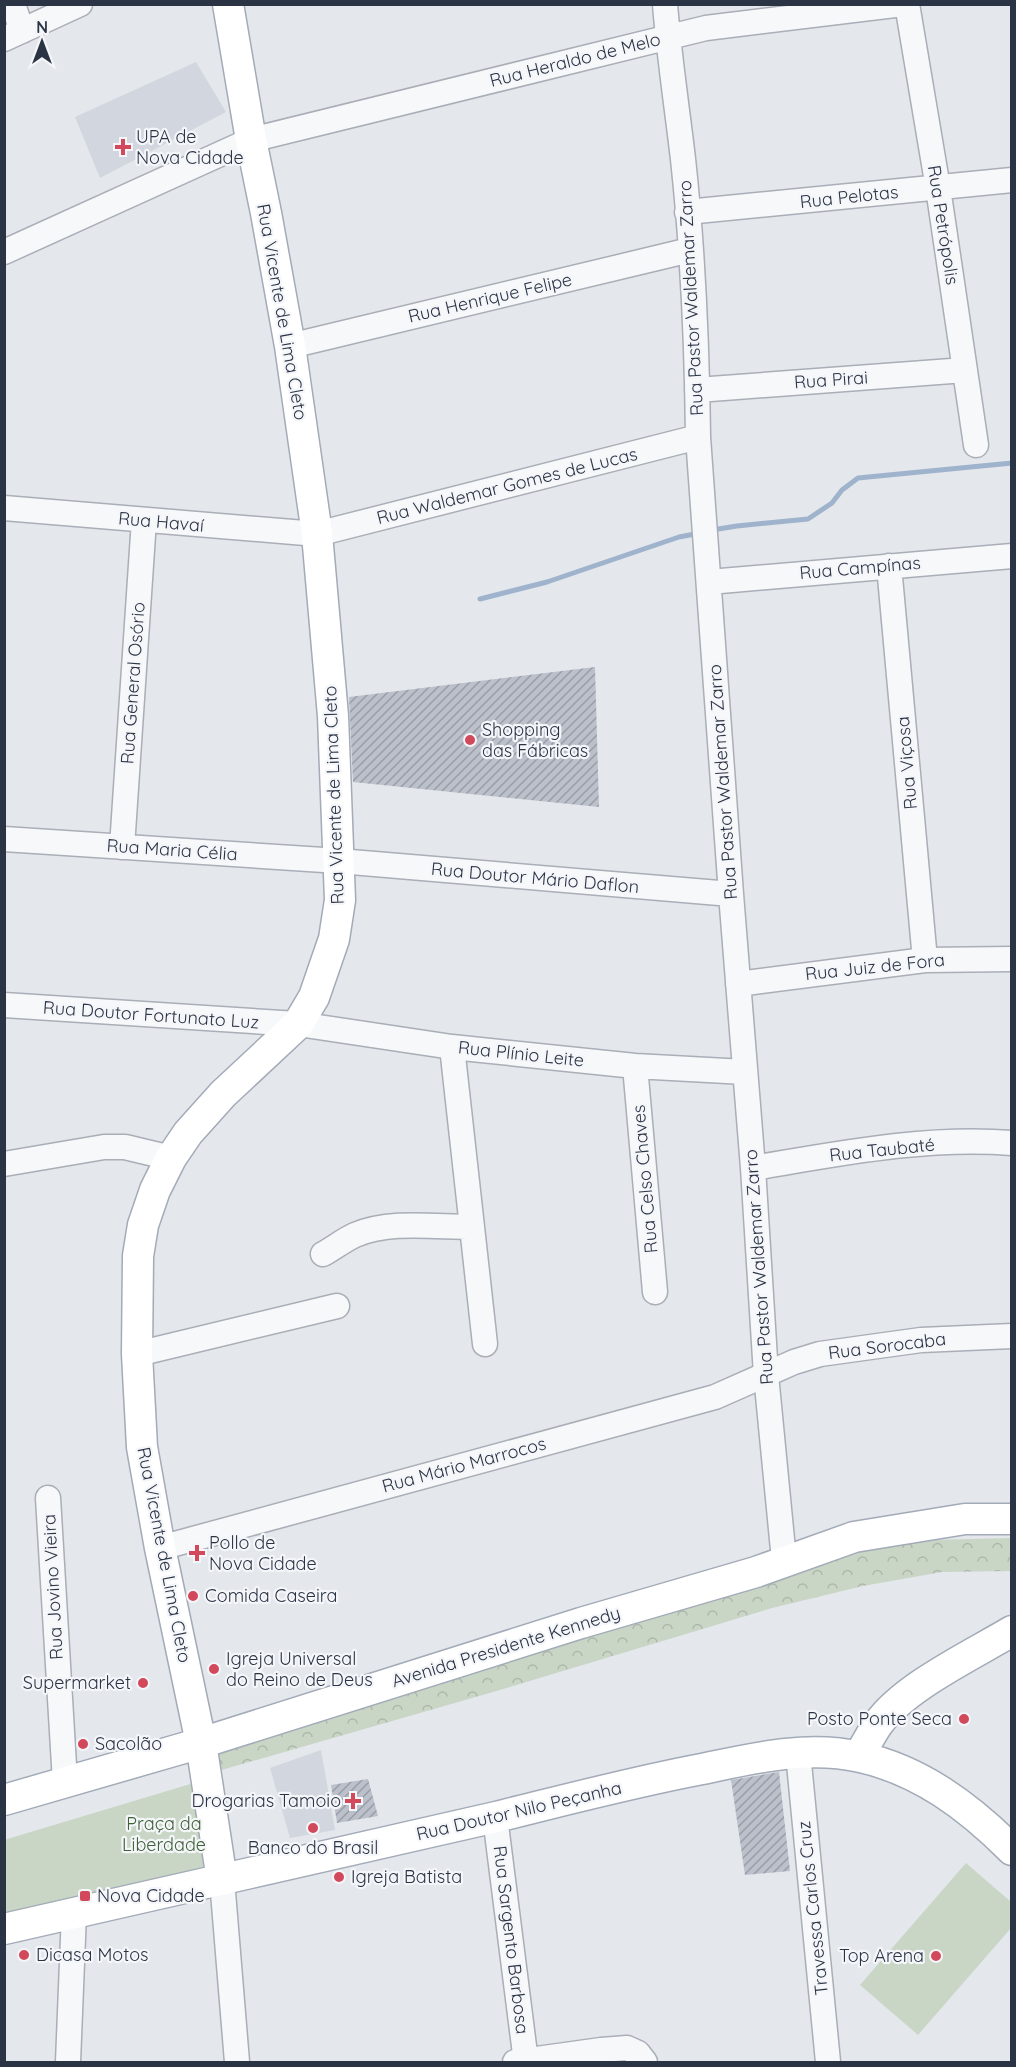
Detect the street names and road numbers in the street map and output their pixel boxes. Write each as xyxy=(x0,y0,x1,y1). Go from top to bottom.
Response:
street label: Rua Heraldo de Melo xyxy=(487,27,663,92)
street label: Rua Petrópolis xyxy=(923,163,964,286)
street label: Rua Pastor Waldemar Zarro xyxy=(673,180,708,416)
street label: Rua Pelotas xyxy=(799,180,899,213)
street label: Rua Vicente de Lima Cleto xyxy=(252,202,313,422)
street label: Rua Henrique Felipe xyxy=(406,267,574,328)
street label: Rua Pirai xyxy=(793,365,869,394)
street label: Rua Waldemar Gomes de Lucas xyxy=(374,442,640,529)
street label: Rua Havaí xyxy=(117,506,205,537)
street label: Rua Campínas xyxy=(798,551,922,584)
street label: Rua General Osório xyxy=(115,601,150,765)
street label: Rua Pastor Waldemar Zarro xyxy=(703,664,742,900)
street label: Rua Vicente de Lima Cleto xyxy=(318,685,349,905)
street label: Rua Viçosa xyxy=(891,715,922,811)
street label: Rua Maria Célia xyxy=(106,833,238,866)
street label: Rua Doutor Mário Daflon xyxy=(430,857,640,898)
street label: Rua Juiz de Fora xyxy=(804,948,946,985)
street label: Rua Doutor Fortunato Luz xyxy=(42,995,260,1034)
street label: Rua Plínio Leite xyxy=(457,1035,585,1072)
street label: Rua Celso Chaves xyxy=(627,1104,662,1254)
street label: Rua Taubaté xyxy=(828,1133,936,1166)
street label: Rua Pastor Waldemar Zarro xyxy=(739,1149,778,1385)
street label: Rua Sorocaba xyxy=(827,1327,947,1364)
street label: Rua Mário Marrocos xyxy=(379,1432,549,1498)
street label: Rua Vicente de Lima Cleto xyxy=(132,1445,197,1665)
street label: Rua Jovino Vieira xyxy=(37,1513,68,1661)
street label: Avenida Presidente Kennedy xyxy=(389,1601,623,1692)
street label: Rua Doutor Nilo Peçanha xyxy=(414,1776,624,1845)
street label: Travessa Carlos Cruz xyxy=(792,1820,833,1996)
street label: Rua Sargento Barbosa xyxy=(489,1844,534,2035)

